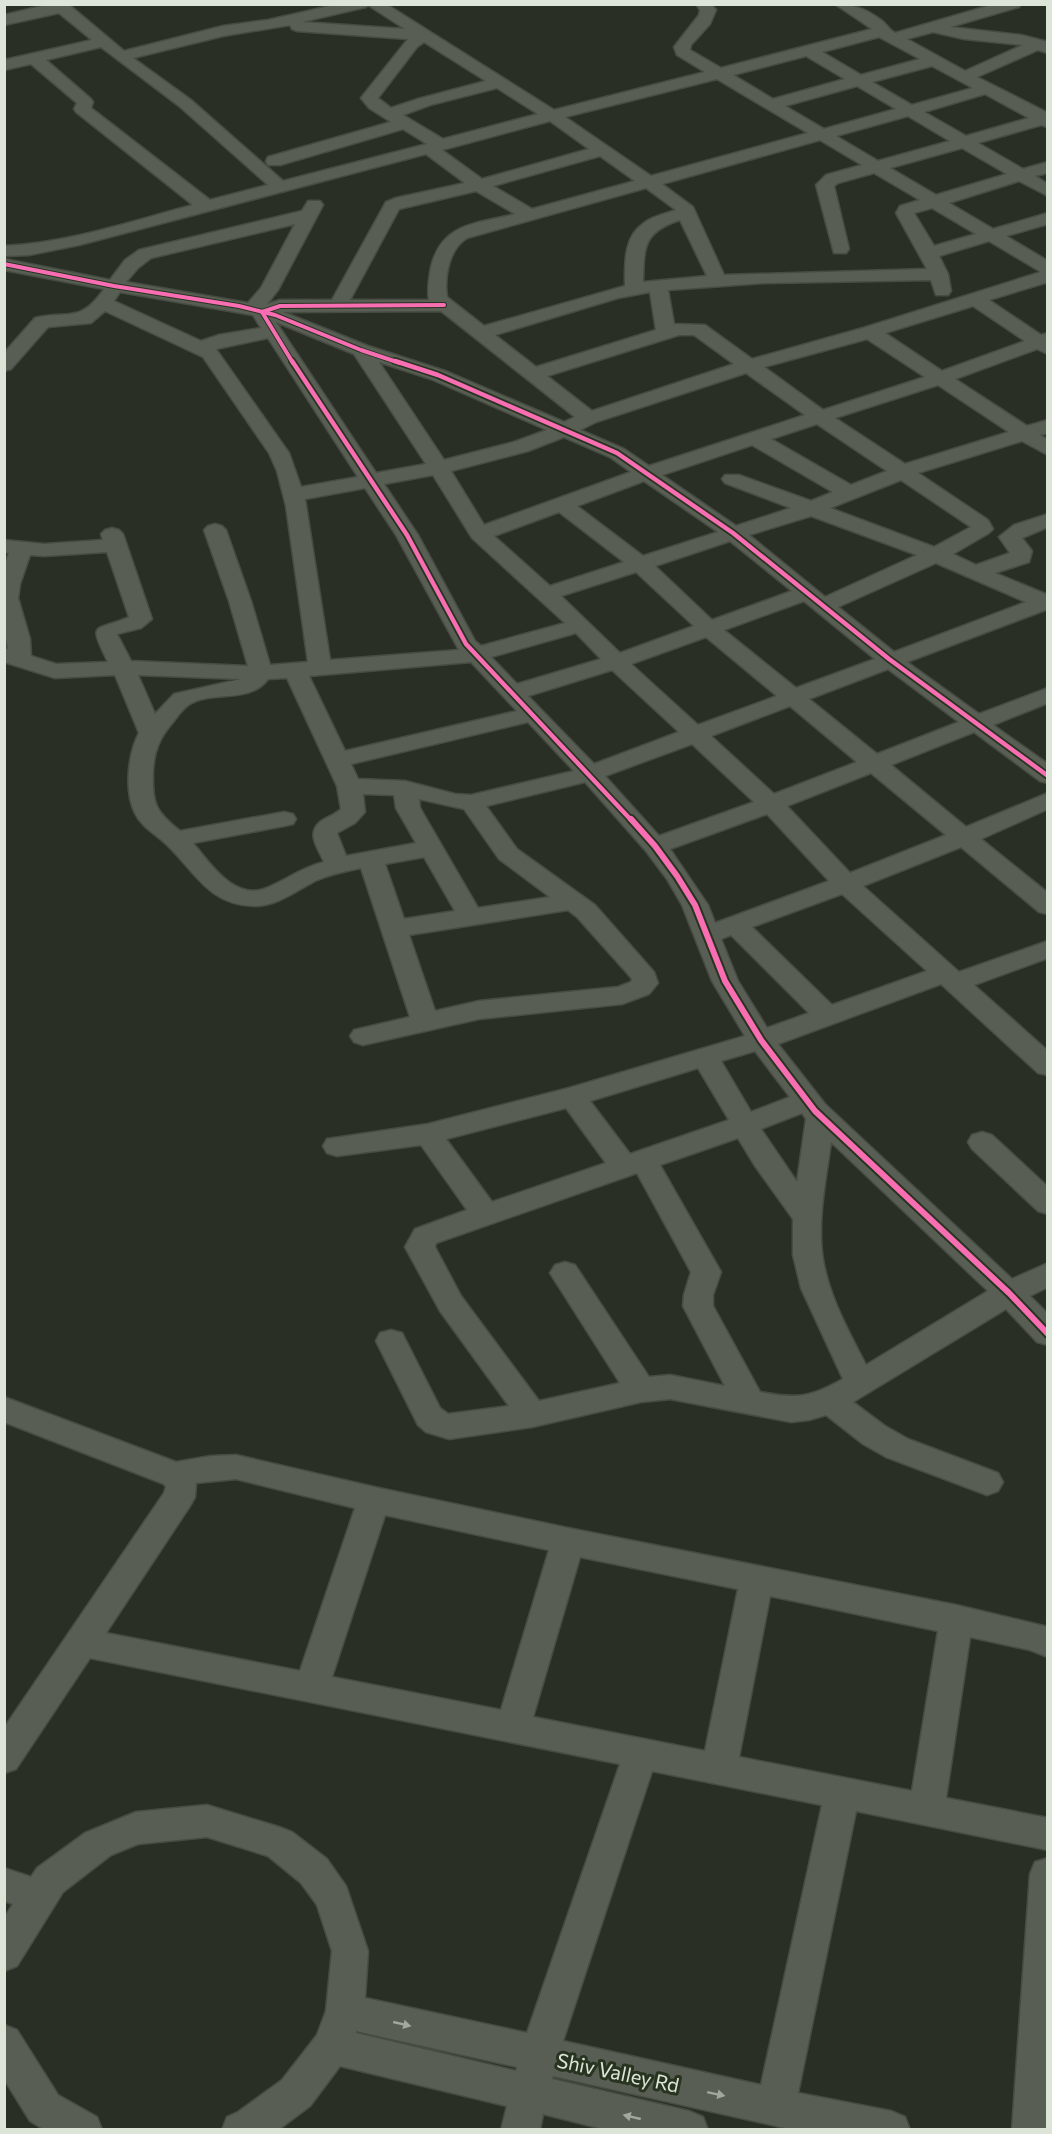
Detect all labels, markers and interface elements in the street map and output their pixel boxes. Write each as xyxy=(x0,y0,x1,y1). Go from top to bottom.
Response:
one-way arrow xyxy=(393,2020,412,2030)
street label: Shiv Valley Rd xyxy=(555,2047,682,2097)
one-way arrow xyxy=(707,2090,726,2099)
one-way arrow xyxy=(622,2111,641,2121)

